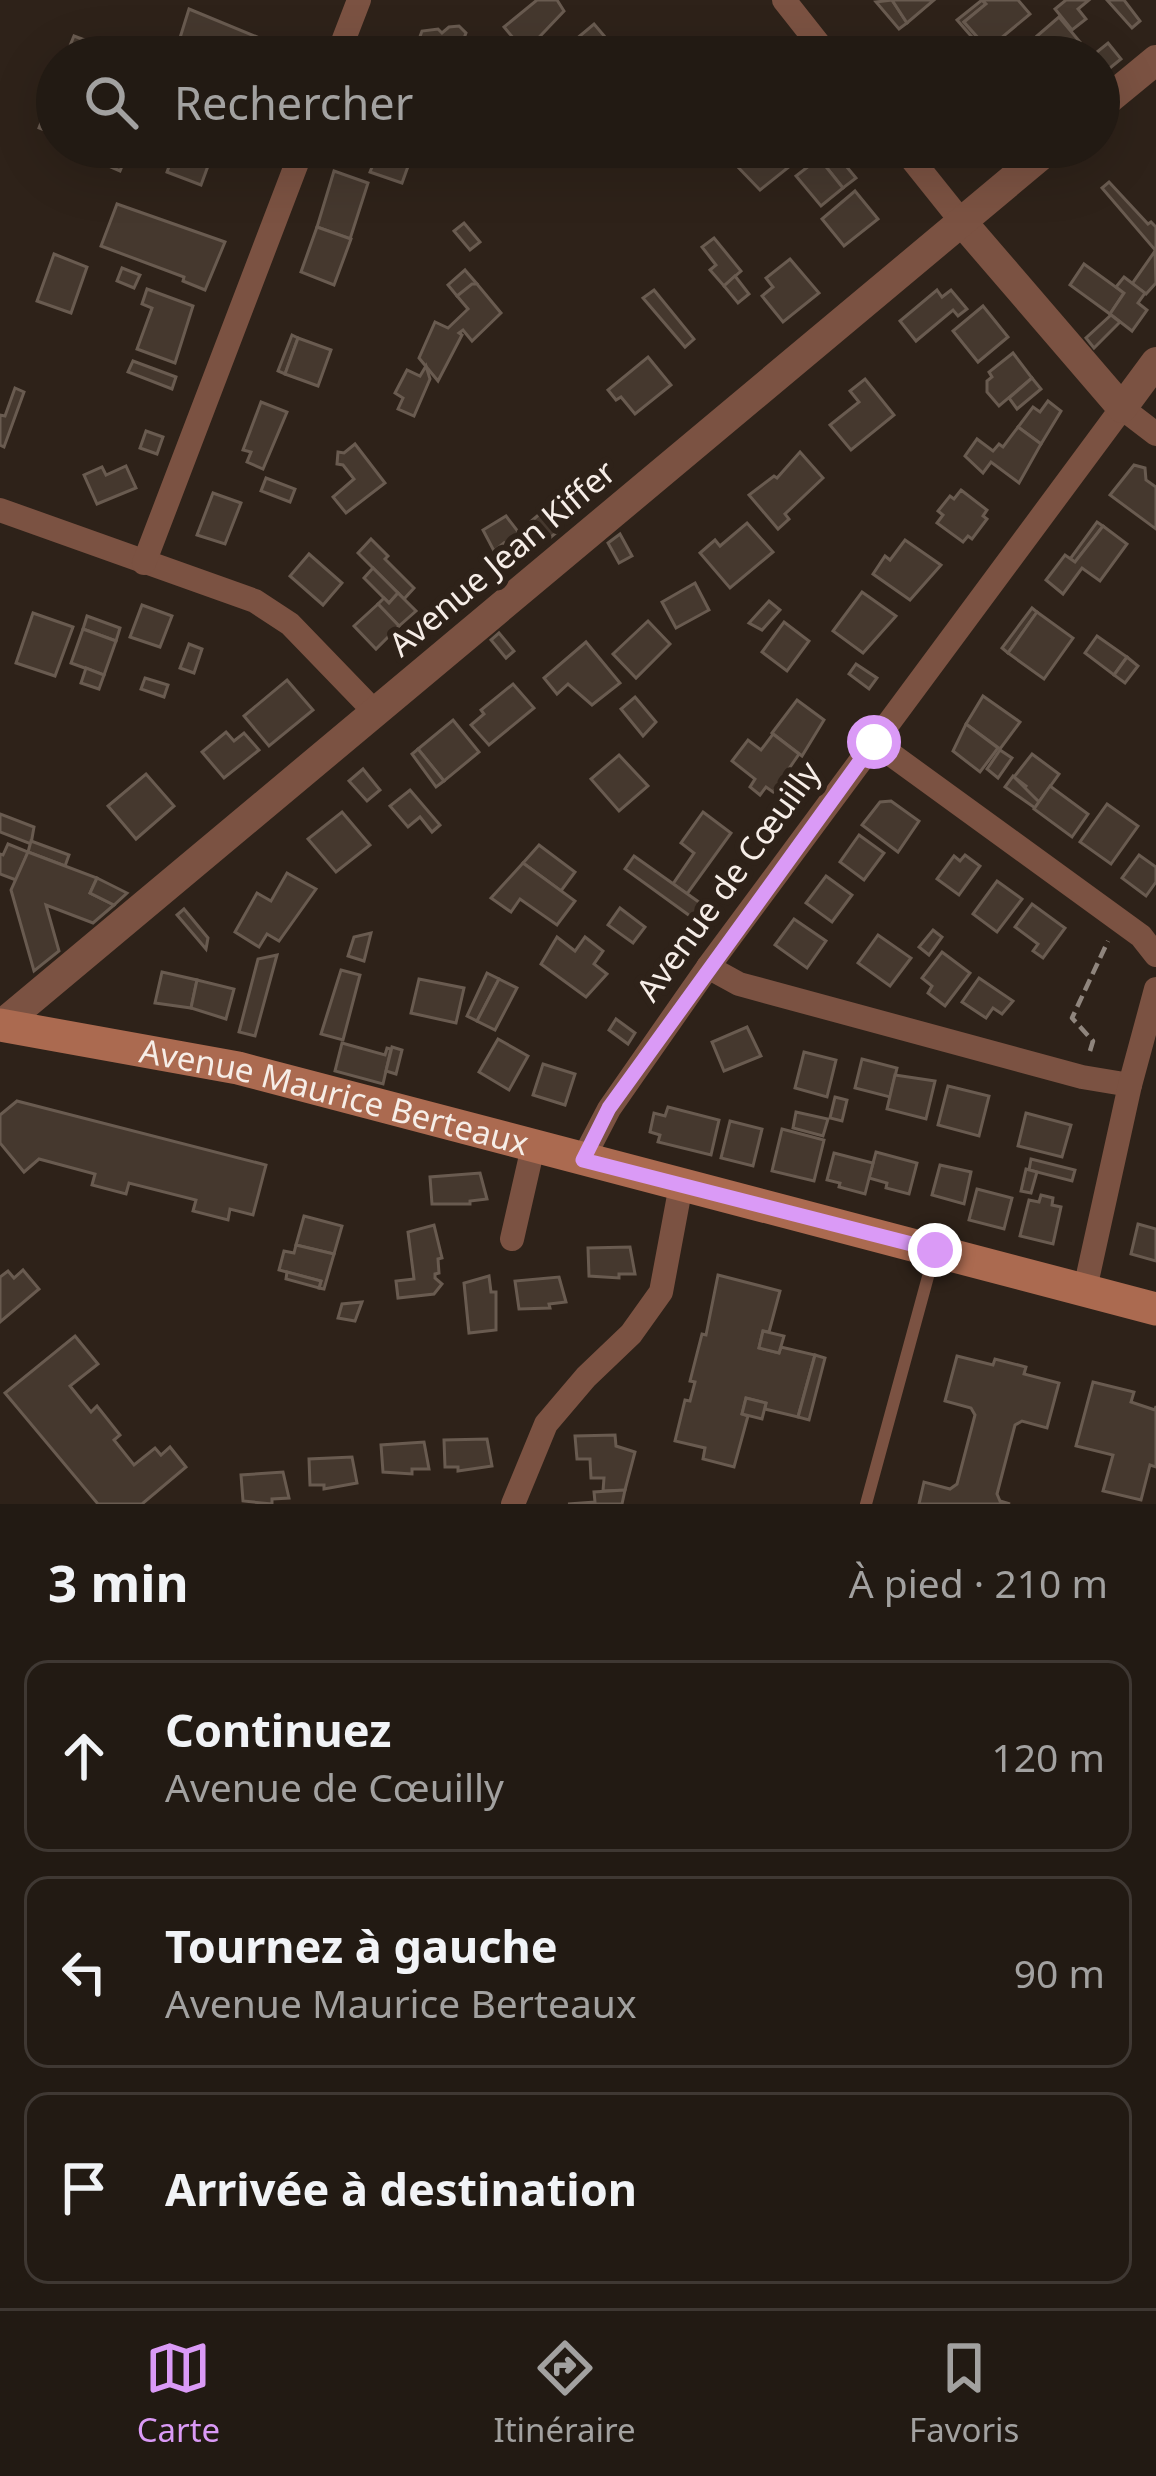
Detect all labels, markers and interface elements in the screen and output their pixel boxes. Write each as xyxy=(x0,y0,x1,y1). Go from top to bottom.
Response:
search box xyxy=(36,36,1120,168)
icon: search xyxy=(78,69,144,135)
text: Rechercher xyxy=(174,72,413,133)
street label: Avenue Jean Kiffer xyxy=(379,449,625,666)
route start xyxy=(847,715,901,769)
street label: Avenue de Cœuilly xyxy=(625,751,830,1010)
street label: Avenue Maurice Berteaux xyxy=(136,1028,534,1165)
route end xyxy=(908,1223,962,1277)
text: 3 min xyxy=(48,1547,189,1617)
text: À pied · 210 m xyxy=(849,1556,1108,1609)
text: Continuez xyxy=(165,1699,391,1760)
icon: ahead xyxy=(51,1723,117,1789)
text: 120 m xyxy=(991,1730,1105,1783)
text: Avenue de Cœuilly xyxy=(165,1760,504,1813)
text: Tournez à gauche xyxy=(165,1915,558,1976)
icon: left xyxy=(51,1939,117,2005)
text: 90 m xyxy=(1014,1946,1105,1999)
text: Avenue Maurice Berteaux xyxy=(165,1976,637,2029)
icon: arrive xyxy=(51,2155,117,2221)
text: Arrivée à destination xyxy=(165,2158,637,2219)
tab: Carte xyxy=(137,2335,220,2452)
tab: Itinéraire xyxy=(494,2335,636,2452)
tab: Favoris xyxy=(909,2335,1019,2452)

